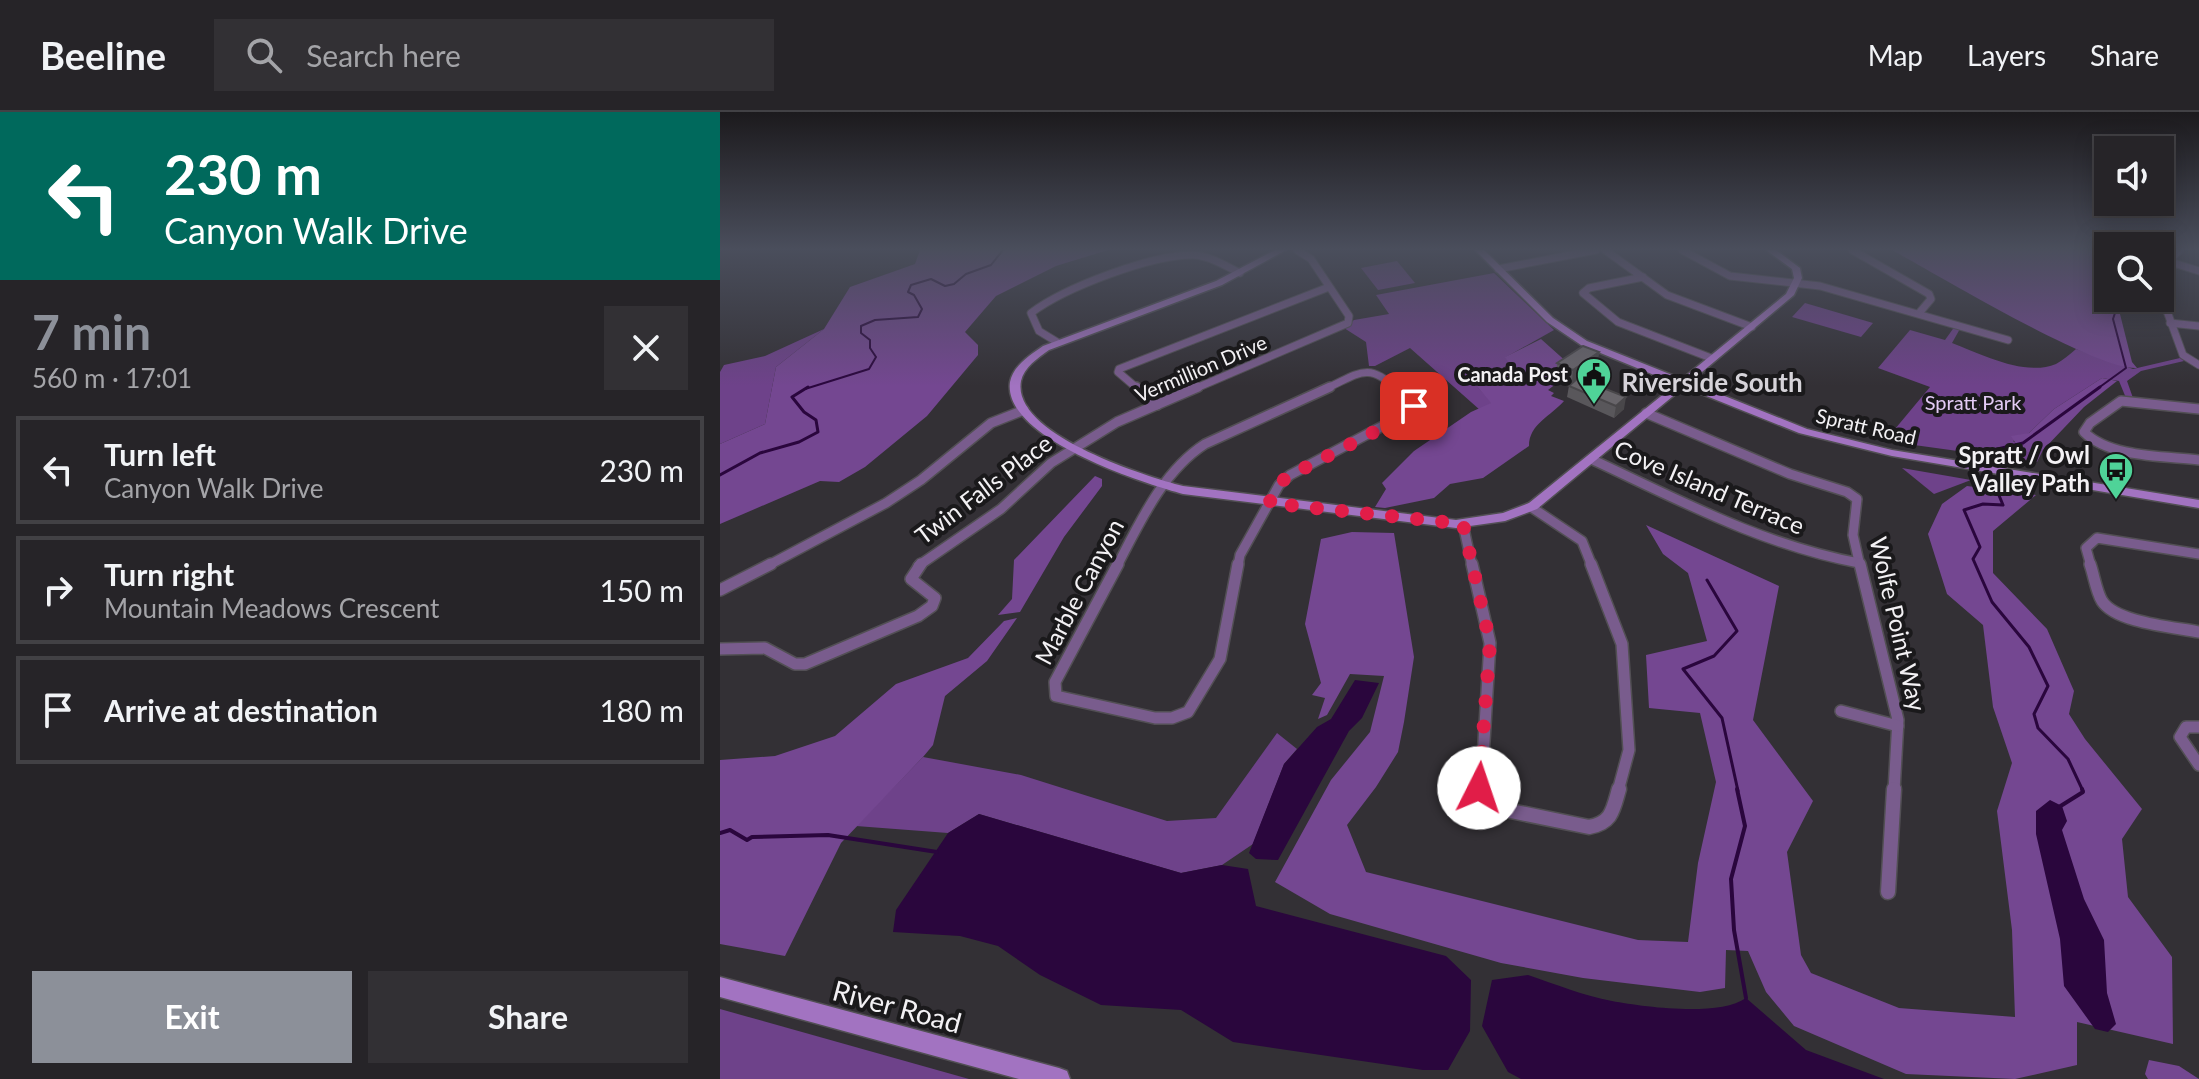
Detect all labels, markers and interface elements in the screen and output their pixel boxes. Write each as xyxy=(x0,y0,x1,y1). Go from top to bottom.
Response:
search box xyxy=(214,19,774,91)
text: Beeline xyxy=(40,32,166,78)
icon: search xyxy=(242,33,286,77)
text: Search here xyxy=(306,37,461,73)
text: Map xyxy=(1868,38,1923,72)
text: Layers xyxy=(1967,38,2046,72)
text: Share xyxy=(2090,38,2159,72)
map controls xyxy=(2094,136,2174,312)
button: sound xyxy=(2094,136,2174,216)
text: 230 m xyxy=(164,140,322,207)
icon: left xyxy=(32,144,136,248)
text: Canyon Walk Drive xyxy=(164,208,468,252)
button: search xyxy=(2094,232,2174,312)
text: 7 min xyxy=(32,303,151,360)
button: close xyxy=(604,306,688,390)
street label: Vermillion Drive xyxy=(1131,330,1270,407)
public building icon: Canada Post xyxy=(1575,356,1613,406)
text: 560 m · 17:01 xyxy=(32,362,192,394)
place label: Canada Post xyxy=(1457,362,1569,386)
district label: Riverside South xyxy=(1621,366,1803,398)
pin xyxy=(1380,372,1448,440)
icon: arrive xyxy=(1392,384,1436,428)
park label: Spratt Park xyxy=(1925,390,2022,414)
street label: Spratt Road xyxy=(1814,403,1919,449)
street label: Twin Falls Place xyxy=(909,428,1057,550)
street label: Cove Island Terrace xyxy=(1610,433,1809,540)
text: Turn left xyxy=(104,436,216,472)
place label: Spratt / Owl Valley Path xyxy=(1958,440,2090,497)
icon: left xyxy=(36,448,80,492)
bus stop icon: Spratt / Owl Valley Path xyxy=(2097,451,2135,501)
text: 230 m xyxy=(599,452,684,488)
text: Canyon Walk Drive xyxy=(104,472,323,504)
street label: Marble Canyon xyxy=(1028,514,1129,669)
street label: Wolfe Point Way xyxy=(1864,534,1933,714)
text: Turn right xyxy=(104,556,234,592)
icon: right xyxy=(36,568,80,612)
text: 150 m xyxy=(599,572,684,608)
text: Mountain Meadows Crescent xyxy=(104,592,439,624)
icon: arrive xyxy=(36,688,80,732)
text: Arrive at destination xyxy=(104,692,378,728)
text: 180 m xyxy=(599,692,684,728)
position arrow xyxy=(1437,746,1521,830)
button: Exit xyxy=(32,971,352,1063)
button: Share xyxy=(368,971,688,1063)
street label: River Road xyxy=(829,973,965,1040)

